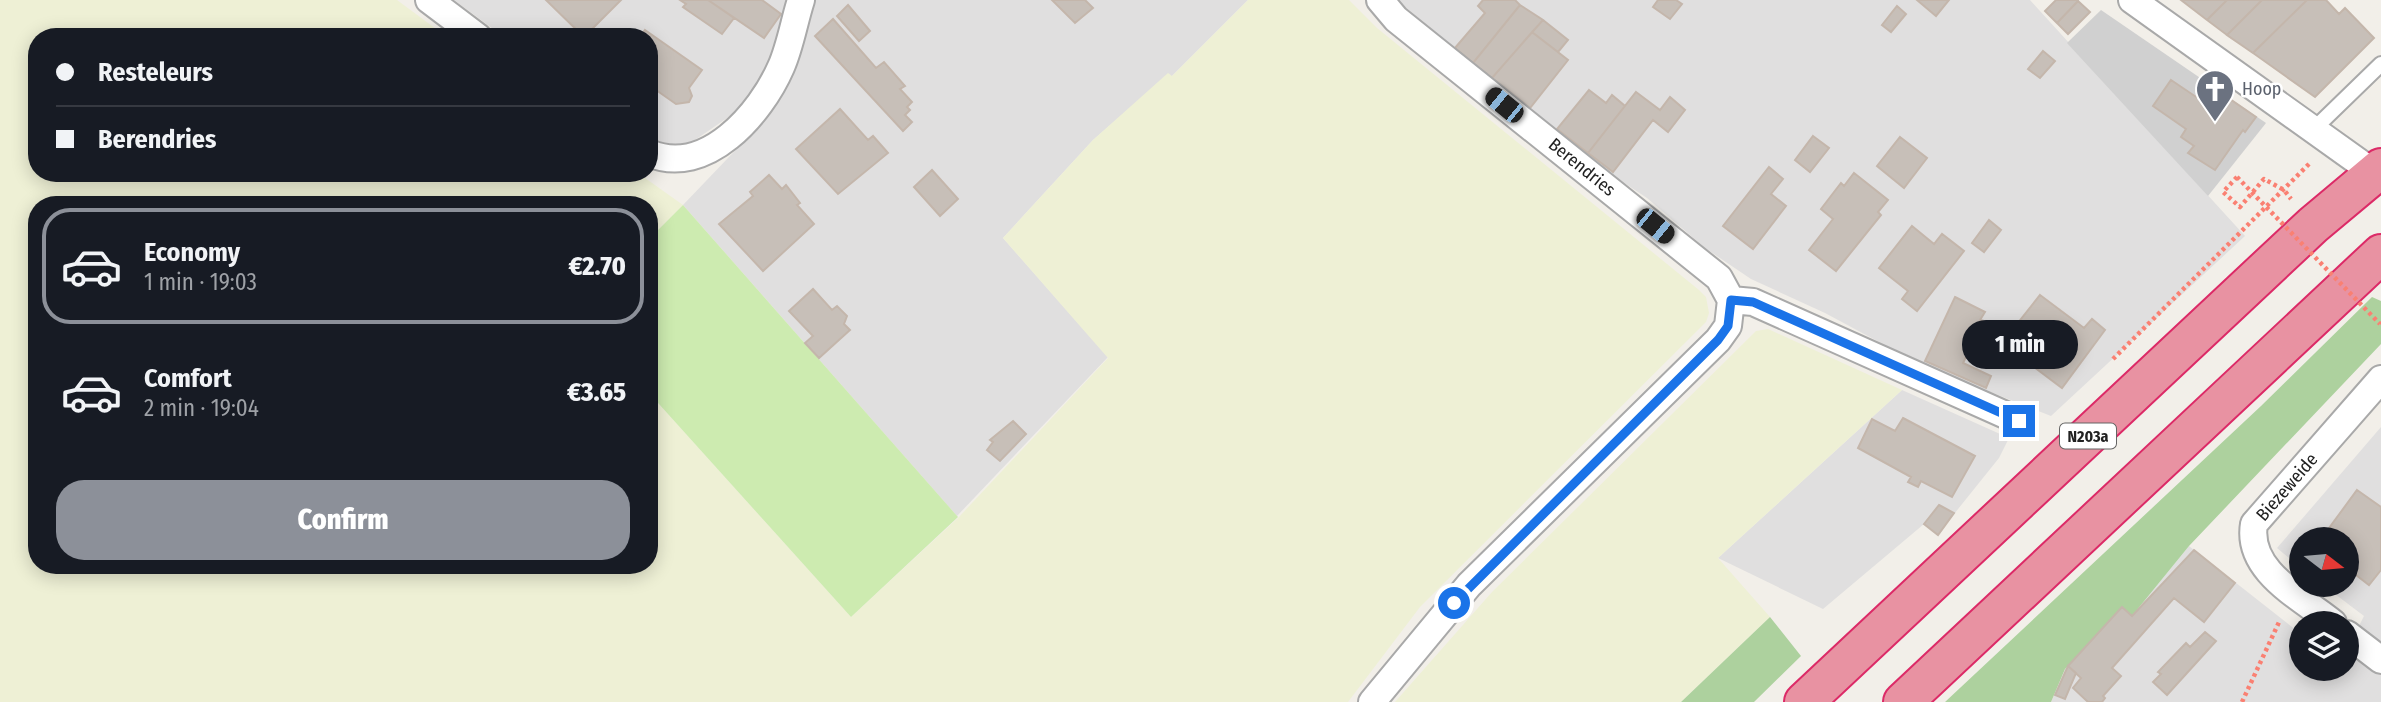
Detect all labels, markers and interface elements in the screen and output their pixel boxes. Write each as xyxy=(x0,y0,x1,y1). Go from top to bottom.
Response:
text: Resteleurs xyxy=(98,57,213,88)
church icon: Hoop xyxy=(2194,68,2236,123)
place label: Hoop xyxy=(2242,78,2281,100)
car xyxy=(1482,84,1527,126)
text: Berendries xyxy=(98,124,216,155)
street label: Berendries xyxy=(1544,133,1620,201)
car xyxy=(1633,205,1678,247)
icon: car xyxy=(60,235,123,298)
text: Economy xyxy=(144,237,240,268)
text: €2.70 xyxy=(569,251,626,282)
text: 1 min · 19:03 xyxy=(144,268,257,296)
callout: 1 min xyxy=(1961,320,2077,368)
text: 1 min xyxy=(1995,330,2045,358)
icon: car xyxy=(60,361,123,424)
text: Comfort xyxy=(144,363,232,394)
text: €3.65 xyxy=(567,377,626,408)
text: 2 min · 19:04 xyxy=(144,394,259,422)
route end xyxy=(2003,405,2035,437)
road number: N203a xyxy=(2060,424,2116,448)
street label: Biezeweide xyxy=(2252,448,2323,525)
button: Confirm xyxy=(56,480,630,560)
north arrow xyxy=(2289,527,2359,597)
map controls xyxy=(2289,527,2359,681)
route start xyxy=(1438,587,1470,619)
button: layers xyxy=(2289,611,2359,681)

